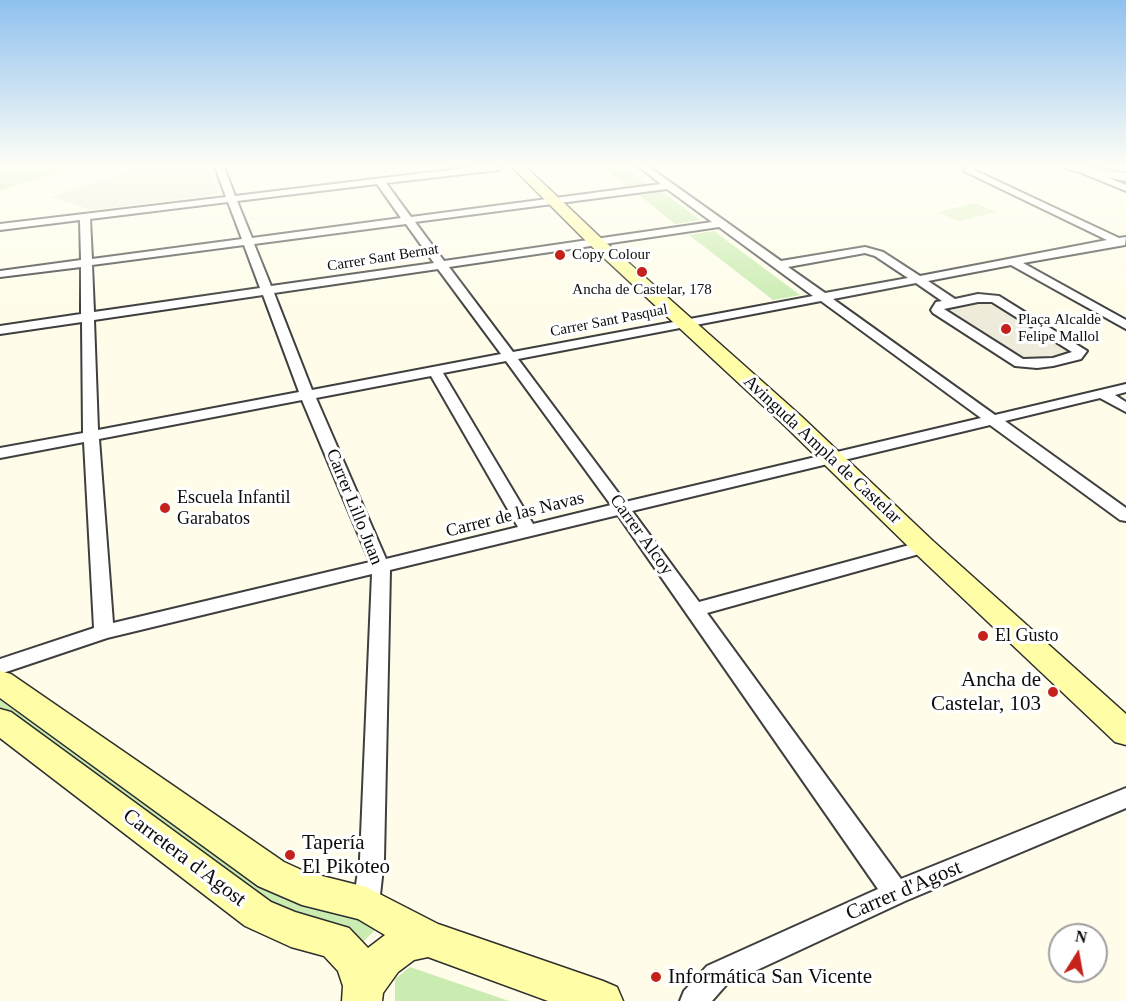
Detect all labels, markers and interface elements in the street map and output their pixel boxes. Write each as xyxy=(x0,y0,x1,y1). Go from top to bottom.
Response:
street label: Carrer Sant Bernat xyxy=(326,240,440,276)
place label: Copy Colour xyxy=(572,246,650,264)
marker: Copy Colour xyxy=(553,248,567,262)
marker: Ancha de Castelar, 178 xyxy=(635,265,649,279)
place label: Ancha de Castelar, 178 xyxy=(572,281,712,299)
street label: Carrer Sant Pasqual xyxy=(549,301,669,341)
place label: Plaça Alcalde Felipe Mallol xyxy=(1018,311,1101,346)
marker: Plaça Alcalde Felipe Mallol xyxy=(999,322,1013,336)
street label: Avinguda Ampla de Castelar xyxy=(739,371,905,529)
street label: Carrer Lillo Juan xyxy=(321,446,387,568)
place label: Escuela Infantil Garabatos xyxy=(177,487,290,530)
street label: Carrer de las Navas xyxy=(444,487,586,543)
street label: Carrer Alcoy xyxy=(605,490,677,580)
marker: Escuela Infantil Garabatos xyxy=(158,501,172,515)
place label: El Gusto xyxy=(995,625,1059,647)
marker: El Gusto xyxy=(976,629,990,643)
place label: Ancha de Castelar, 103 xyxy=(931,667,1041,717)
marker: Ancha de Castelar, 103 xyxy=(1046,685,1060,699)
street label: Carretera d'Agost xyxy=(117,803,251,913)
place label: Tapería El Pikoteo xyxy=(302,830,390,880)
marker: Tapería El Pikoteo xyxy=(283,848,297,862)
street label: Carrer d'Agost xyxy=(842,855,966,927)
north arrow xyxy=(1048,923,1108,983)
text: N xyxy=(1074,927,1088,946)
place label: Informática San Vicente xyxy=(668,964,872,990)
marker: Informática San Vicente xyxy=(649,970,663,984)

